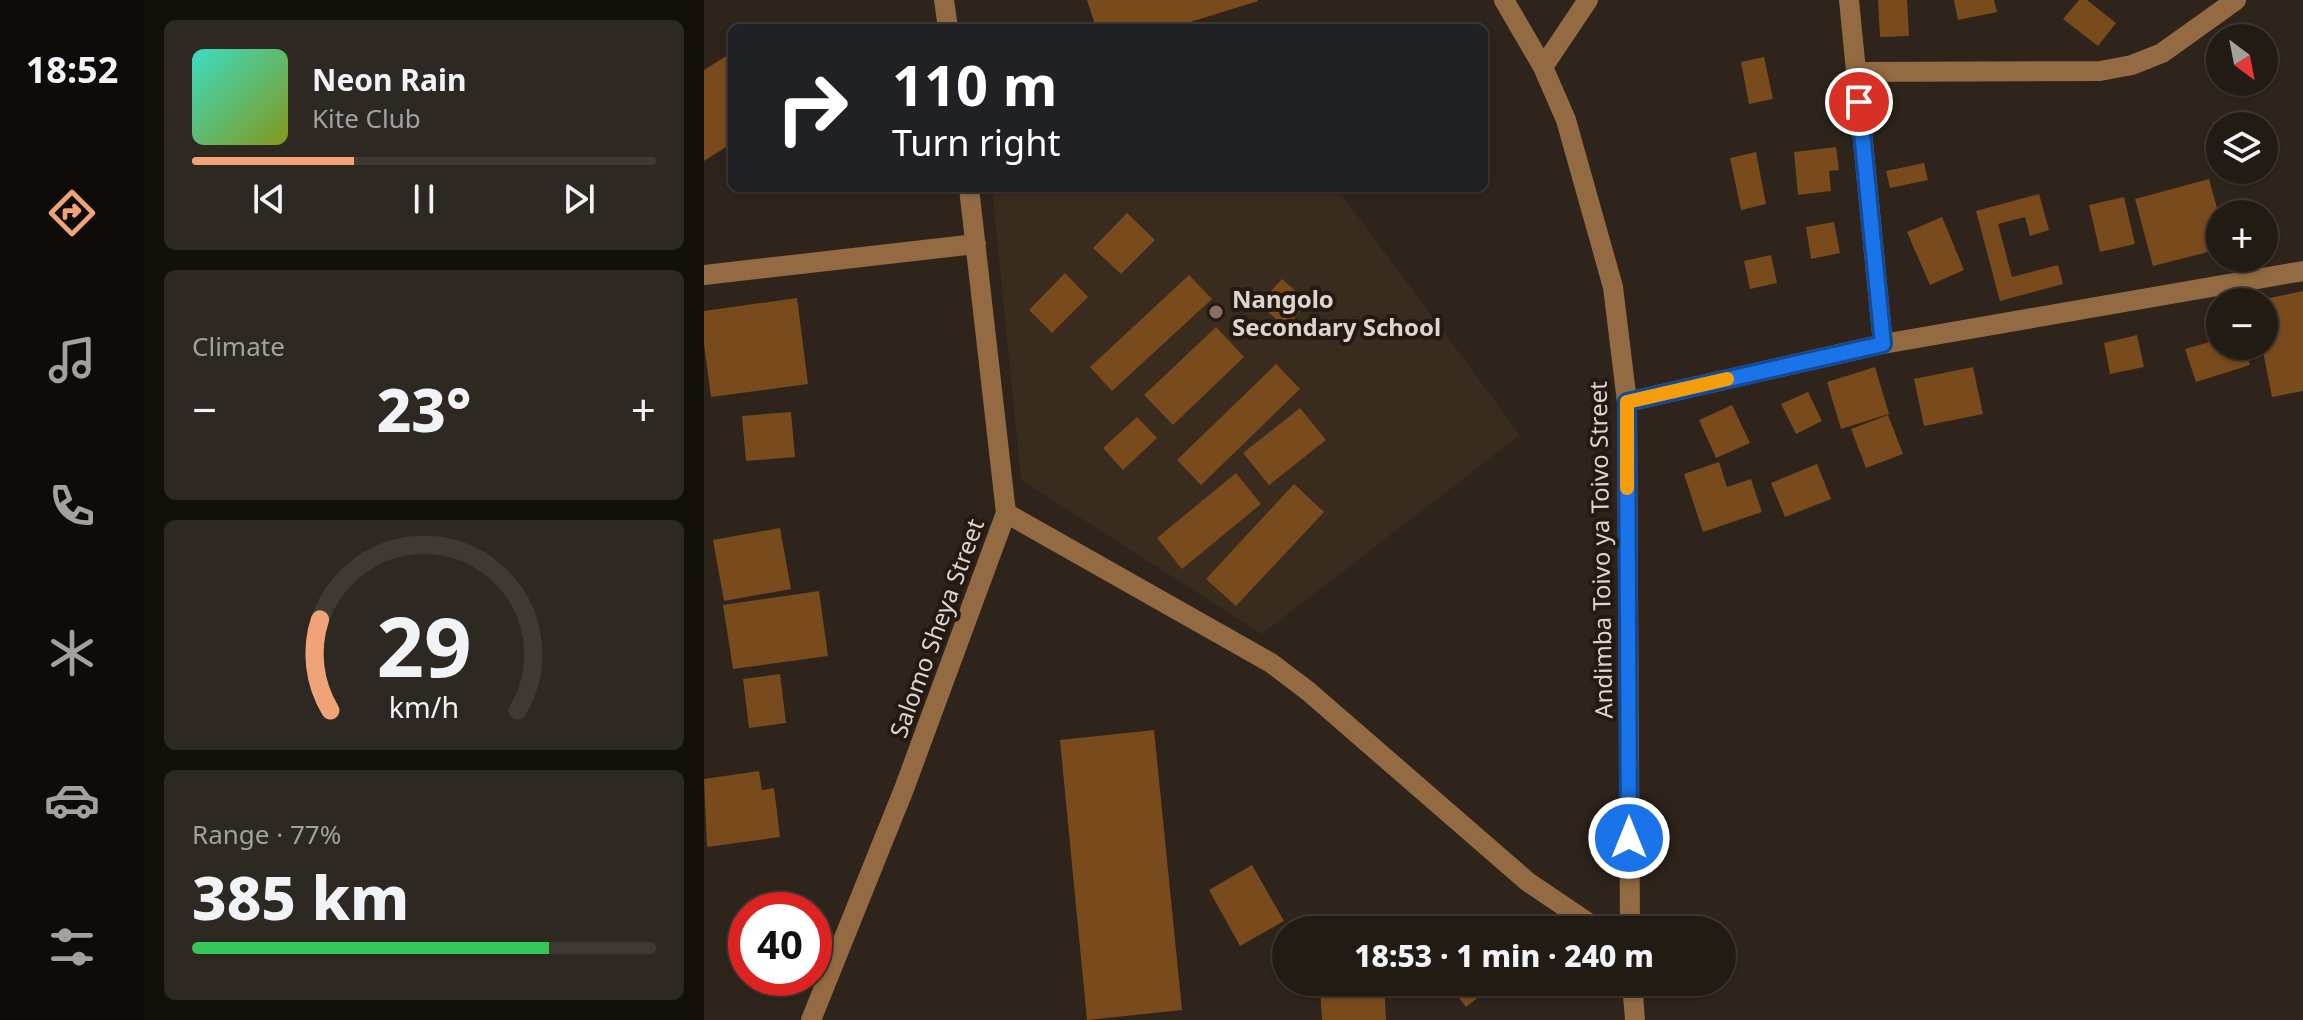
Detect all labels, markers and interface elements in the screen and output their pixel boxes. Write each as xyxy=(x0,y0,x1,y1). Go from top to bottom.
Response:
north arrow xyxy=(2206,24,2278,96)
map controls xyxy=(2206,24,2278,360)
text: 18:52 xyxy=(26,45,118,94)
text: 110 m xyxy=(892,46,1057,122)
icon: right xyxy=(760,56,864,160)
text: Neon Rain xyxy=(312,59,466,100)
pin xyxy=(1825,68,1893,136)
icon: arrive xyxy=(1837,80,1881,124)
text: Kite Club xyxy=(312,100,421,136)
button: layers xyxy=(2206,112,2278,184)
text: Turn right xyxy=(892,118,1060,167)
icon: previous xyxy=(247,177,291,221)
icon: pause xyxy=(402,177,446,221)
icon: next xyxy=(557,177,601,221)
icon: directions xyxy=(44,185,100,241)
button: + xyxy=(2206,200,2278,272)
place label: Nangolo Secondary School xyxy=(1232,282,1441,343)
button: − xyxy=(2206,288,2278,360)
marker: Nangolo Secondary School xyxy=(1207,303,1225,321)
text: Climate xyxy=(192,328,285,364)
icon: music xyxy=(44,332,100,388)
text: 23° xyxy=(377,368,471,450)
text: − xyxy=(192,379,217,439)
text: + xyxy=(631,379,656,439)
street label: Andimba Toivo ya Toivo Street xyxy=(1581,381,1619,719)
icon: phone xyxy=(44,478,100,534)
street label: Salomo Sheya Street xyxy=(881,514,991,742)
text: 29 xyxy=(376,588,472,701)
icon: climate xyxy=(44,625,100,681)
text: km/h xyxy=(389,687,459,726)
icon: car xyxy=(44,772,100,828)
position arrow xyxy=(1587,796,1671,880)
text: Range · 77% xyxy=(192,816,341,852)
text: 385 km xyxy=(192,856,409,938)
speed limit sign: 40 xyxy=(728,892,832,996)
icon: filters xyxy=(44,919,100,975)
text: 18:53 · 1 min · 240 m xyxy=(1354,935,1654,976)

